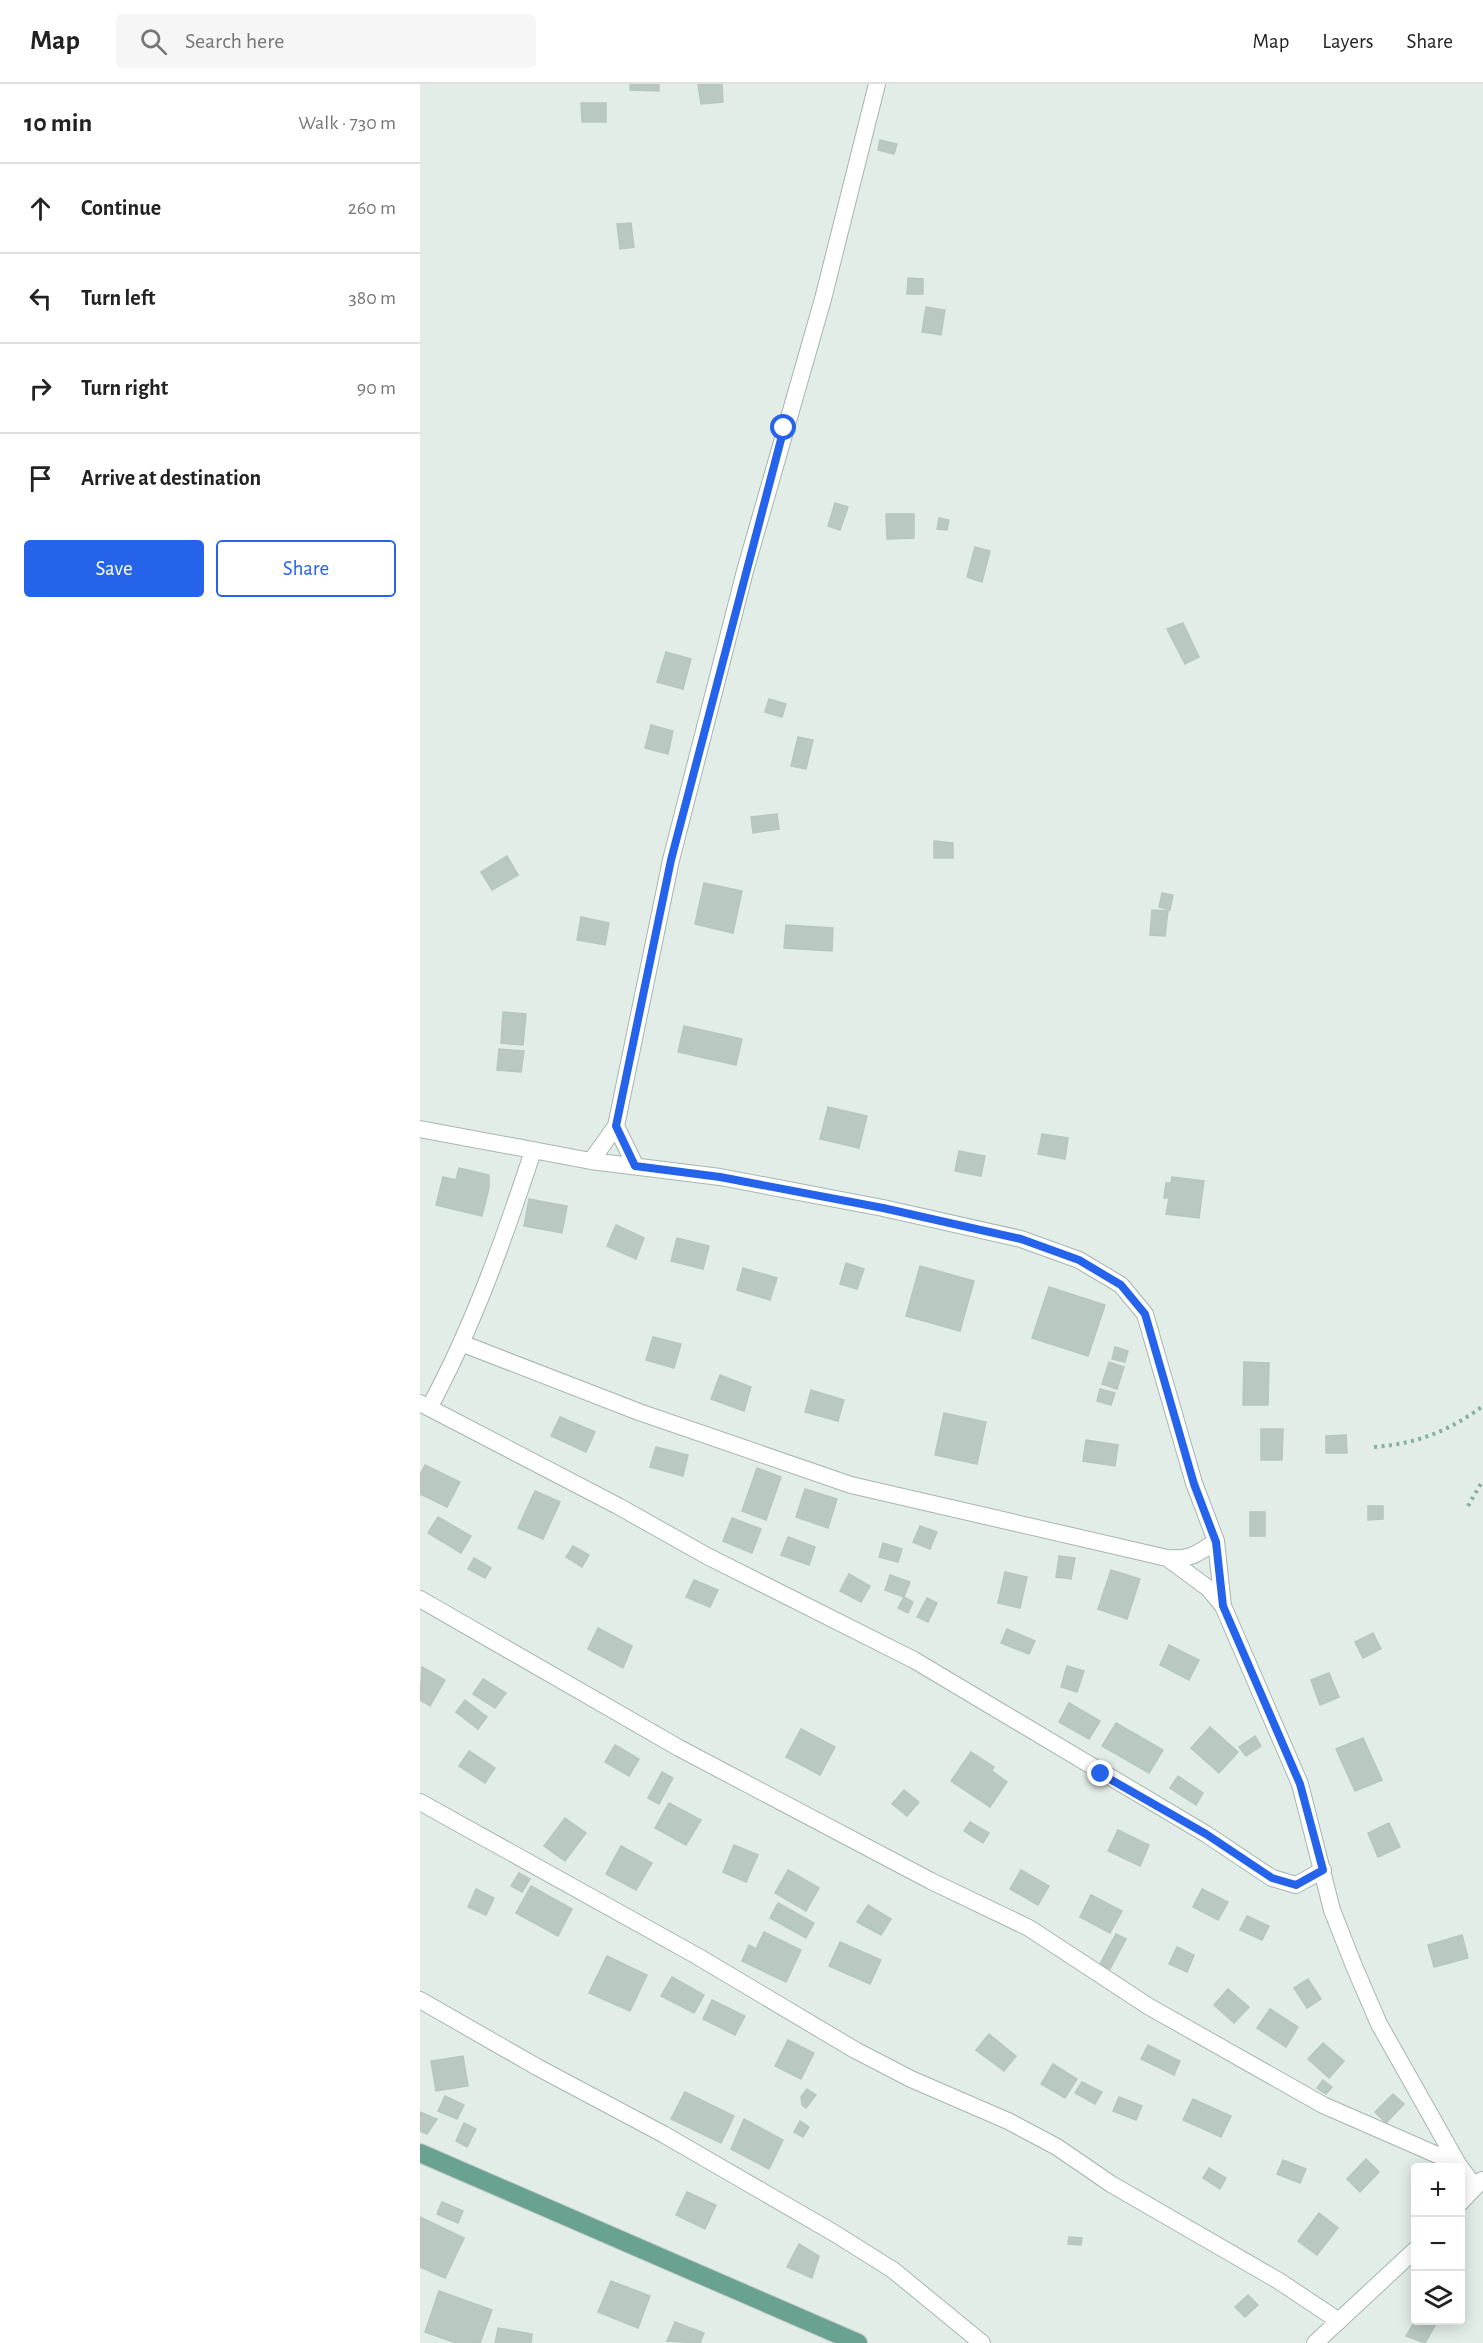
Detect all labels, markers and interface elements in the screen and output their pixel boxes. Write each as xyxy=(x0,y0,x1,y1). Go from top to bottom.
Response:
search box xyxy=(116,14,536,68)
icon: search xyxy=(137,25,170,58)
text: Map xyxy=(30,27,80,55)
text: Search here xyxy=(185,30,284,52)
text: Map xyxy=(1253,31,1289,52)
text: Layers xyxy=(1322,31,1373,52)
text: Share xyxy=(1406,31,1453,52)
text: 10 min xyxy=(24,110,92,136)
text: Walk · 730 m xyxy=(298,113,396,133)
icon: ahead xyxy=(24,192,57,225)
text: Continue xyxy=(81,197,161,219)
text: 260 m xyxy=(348,198,396,218)
icon: left xyxy=(24,282,57,315)
text: Turn left xyxy=(81,287,155,309)
text: 380 m xyxy=(348,288,396,308)
icon: right xyxy=(24,372,57,405)
text: Turn right xyxy=(81,377,168,399)
text: 90 m xyxy=(357,378,396,398)
route start xyxy=(770,414,796,440)
icon: arrive xyxy=(24,462,57,495)
text: Arrive at destination xyxy=(81,467,261,489)
button: Save xyxy=(24,540,204,597)
button: Share xyxy=(216,540,396,597)
route end xyxy=(1087,1760,1113,1786)
map controls xyxy=(1411,2163,1465,2325)
button: + xyxy=(1411,2163,1465,2217)
button: − xyxy=(1411,2217,1465,2271)
button: layers xyxy=(1411,2271,1465,2325)

